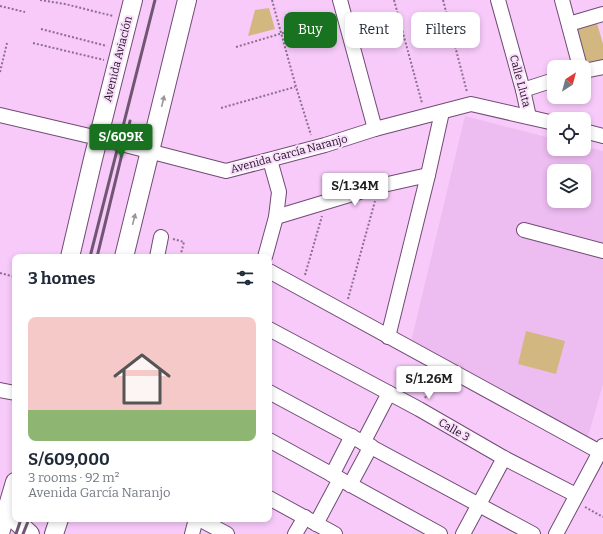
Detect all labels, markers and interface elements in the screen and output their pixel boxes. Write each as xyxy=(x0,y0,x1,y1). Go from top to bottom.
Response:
chip: Buy xyxy=(284,12,337,48)
chip: Rent xyxy=(345,12,403,48)
chip: Filters xyxy=(411,12,480,48)
street label: Avenida Aviación xyxy=(101,15,135,103)
street label: Calle Lluta xyxy=(507,54,533,108)
north arrow xyxy=(547,60,591,104)
map controls xyxy=(547,60,591,208)
one-way arrow xyxy=(160,95,166,107)
button: locate xyxy=(547,112,591,156)
pin: S/609K xyxy=(88,124,154,158)
text: S/609K xyxy=(98,129,144,144)
street label: Avenida García Naranjo xyxy=(229,132,349,176)
button: layers xyxy=(547,164,591,208)
pin: S/1.34M xyxy=(318,173,392,207)
text: S/1.34M xyxy=(331,178,379,193)
one-way arrow xyxy=(131,213,137,225)
icon: filters xyxy=(234,267,256,289)
text: 3 homes xyxy=(28,268,95,289)
icon: home xyxy=(106,343,178,415)
pin: S/1.26M xyxy=(392,366,466,400)
text: S/1.26M xyxy=(405,371,453,386)
street label: Calle 3 xyxy=(436,416,472,444)
text: S/609,000 xyxy=(28,449,110,470)
text: 3 rooms · 92 m² xyxy=(28,470,119,485)
text: Avenida García Naranjo xyxy=(28,485,170,500)

